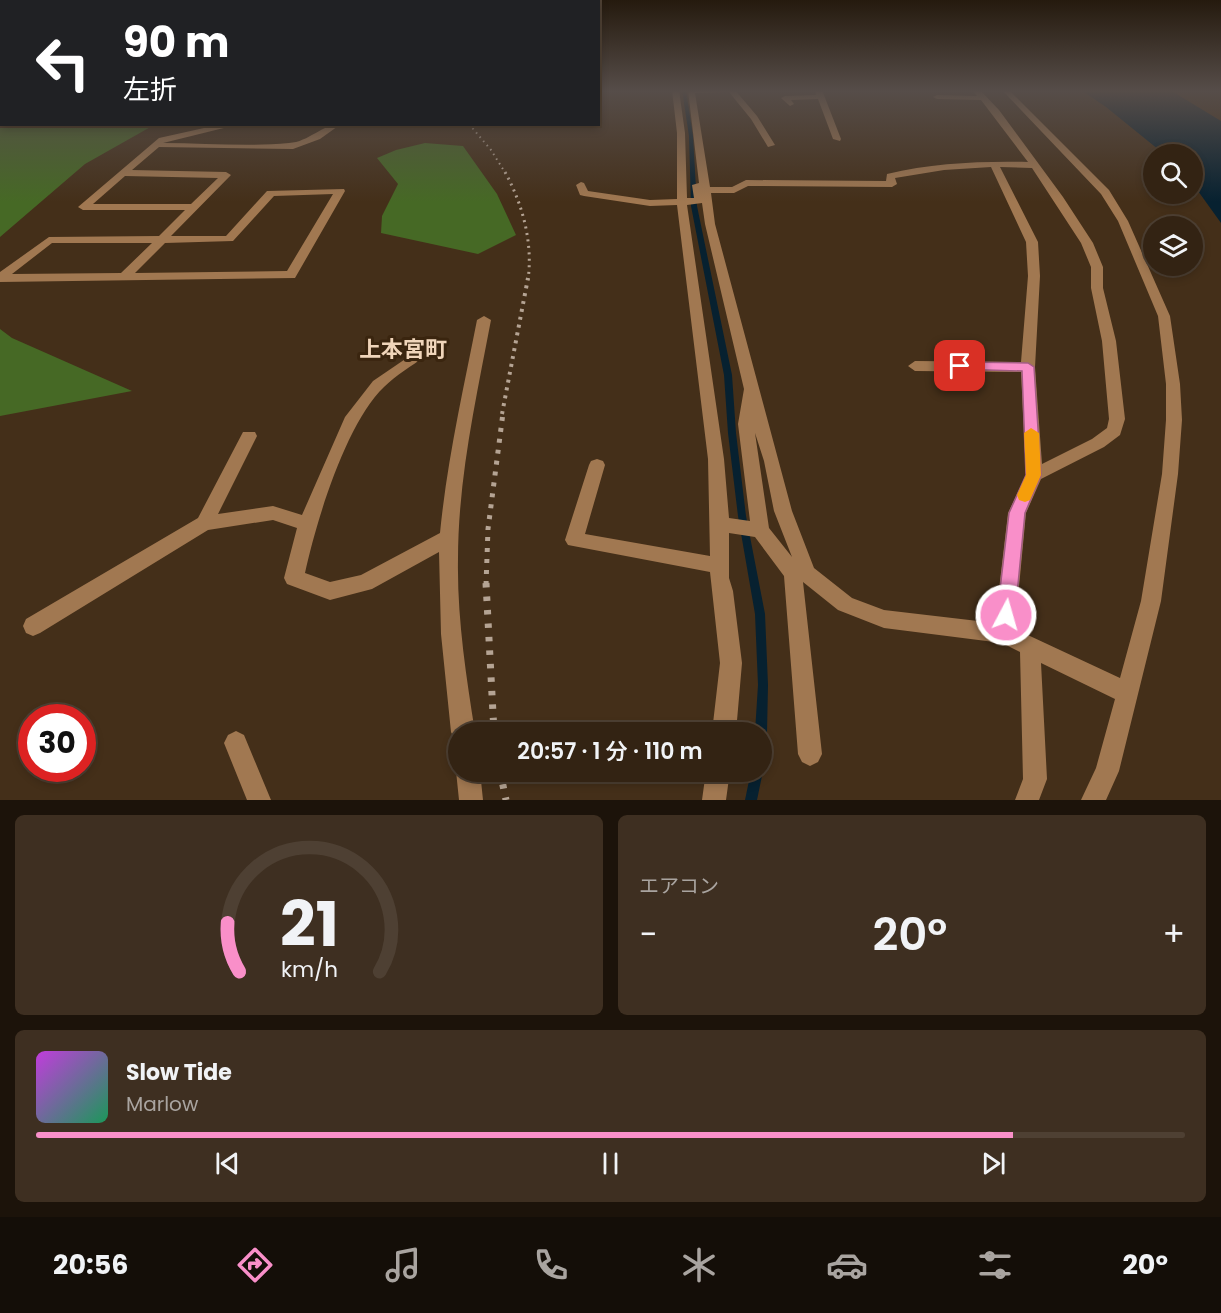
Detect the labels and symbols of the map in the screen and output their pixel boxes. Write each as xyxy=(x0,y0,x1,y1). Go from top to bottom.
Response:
district label: 上本宮町 xyxy=(359,334,447,365)
pin xyxy=(934,340,985,391)
position arrow xyxy=(974,583,1038,647)
speed limit sign: 30 xyxy=(18,704,96,782)

